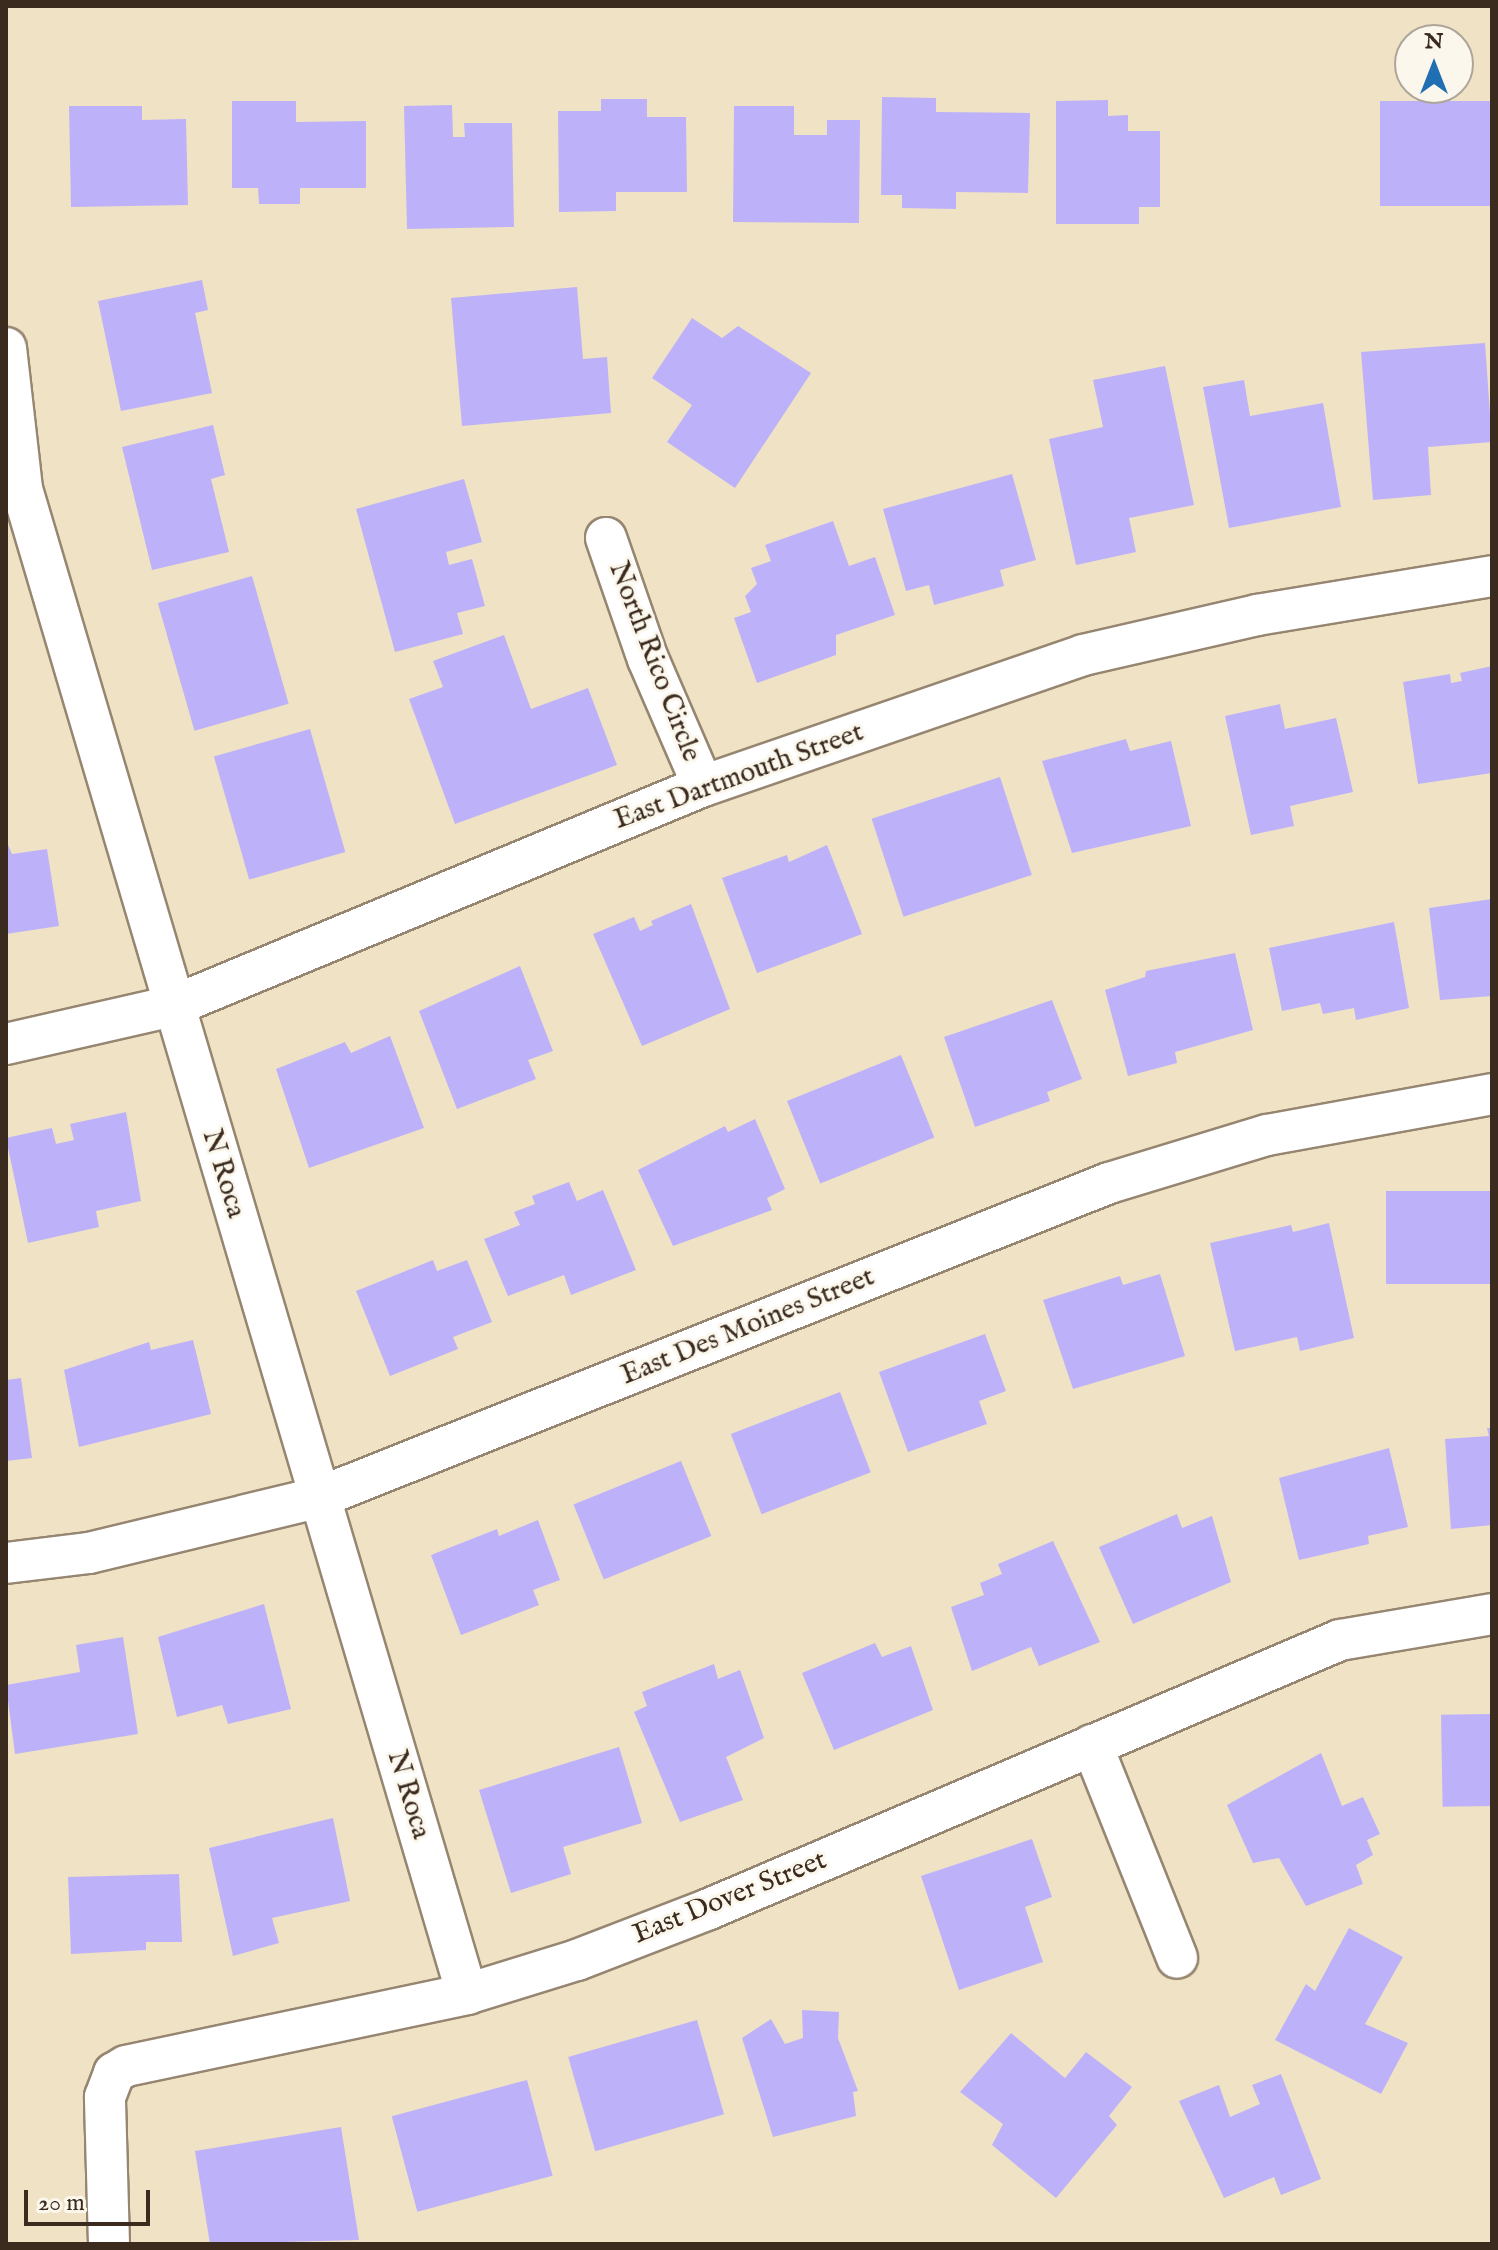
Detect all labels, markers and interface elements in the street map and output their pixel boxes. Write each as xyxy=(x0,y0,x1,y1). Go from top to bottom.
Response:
north arrow xyxy=(1394,24,1474,104)
text: N xyxy=(1424,28,1444,56)
street label: North Rico Circle xyxy=(600,557,708,767)
street label: East Dartmouth Street xyxy=(610,716,868,838)
street label: N Roca xyxy=(194,1126,252,1222)
street label: East Des Moines Street xyxy=(616,1261,880,1393)
street label: N Roca xyxy=(379,1747,437,1843)
street label: East Dover Street xyxy=(628,1844,832,1952)
scale bar xyxy=(28,2174,154,2224)
text: 20 m xyxy=(38,2188,85,2219)

